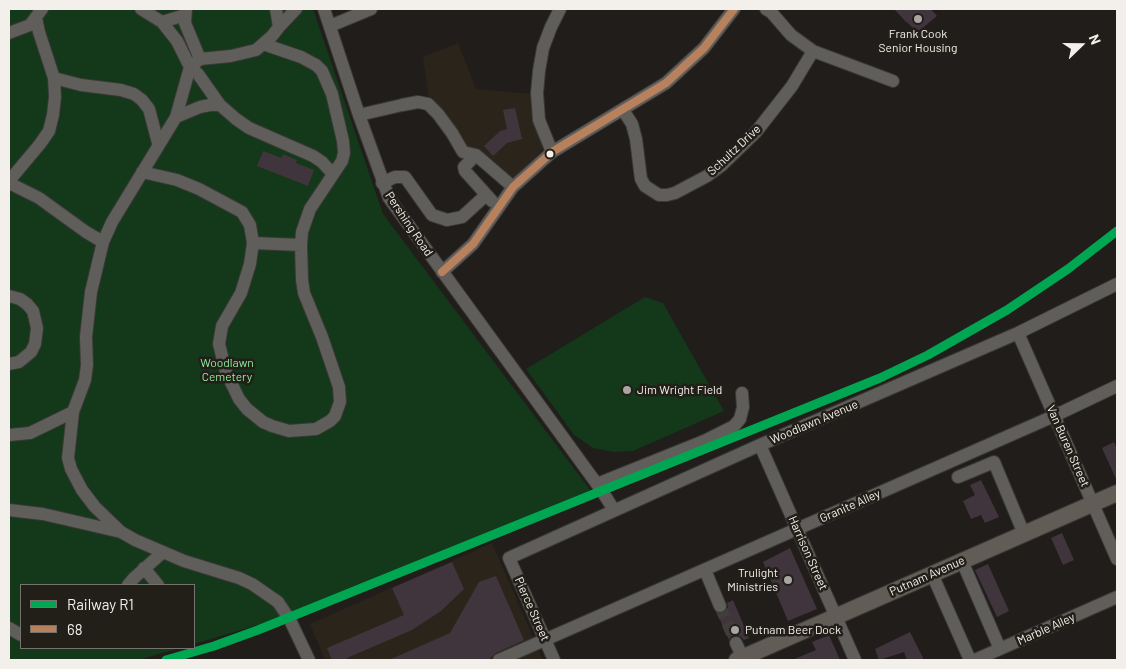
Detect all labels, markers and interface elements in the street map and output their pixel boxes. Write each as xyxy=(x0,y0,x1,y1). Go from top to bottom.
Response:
marker: Frank Cook Senior Housing xyxy=(912,13,924,25)
north arrow xyxy=(1056,20,1106,70)
place label: Frank Cook Senior Housing xyxy=(879,27,957,55)
text: N xyxy=(1086,32,1105,47)
street label: Schultz Drive xyxy=(704,122,764,178)
unlabelled marker xyxy=(545,149,555,159)
street label: Pershing Road xyxy=(382,189,436,259)
park label: Woodlawn Cemetery xyxy=(200,356,254,384)
place label: Jim Wright Field xyxy=(637,383,722,397)
marker: Jim Wright Field xyxy=(621,384,633,396)
street label: Woodlawn Avenue xyxy=(768,397,860,447)
street label: Van Buren Street xyxy=(1044,403,1092,489)
street label: Granite Alley xyxy=(817,486,883,526)
street label: Harrison Street xyxy=(785,514,831,592)
street label: Putnam Avenue xyxy=(887,553,967,599)
place label: Trulight Ministries xyxy=(727,566,778,594)
marker: Trulight Ministries xyxy=(782,574,794,586)
street label: Pierce Street xyxy=(511,575,553,643)
legend xyxy=(20,584,195,649)
text: Railway R1 xyxy=(67,595,134,613)
street label: Marble Alley xyxy=(1015,610,1077,648)
text: 68 xyxy=(67,620,83,638)
place label: Putnam Beer Dock xyxy=(745,623,841,637)
marker: Putnam Beer Dock xyxy=(729,624,741,636)

